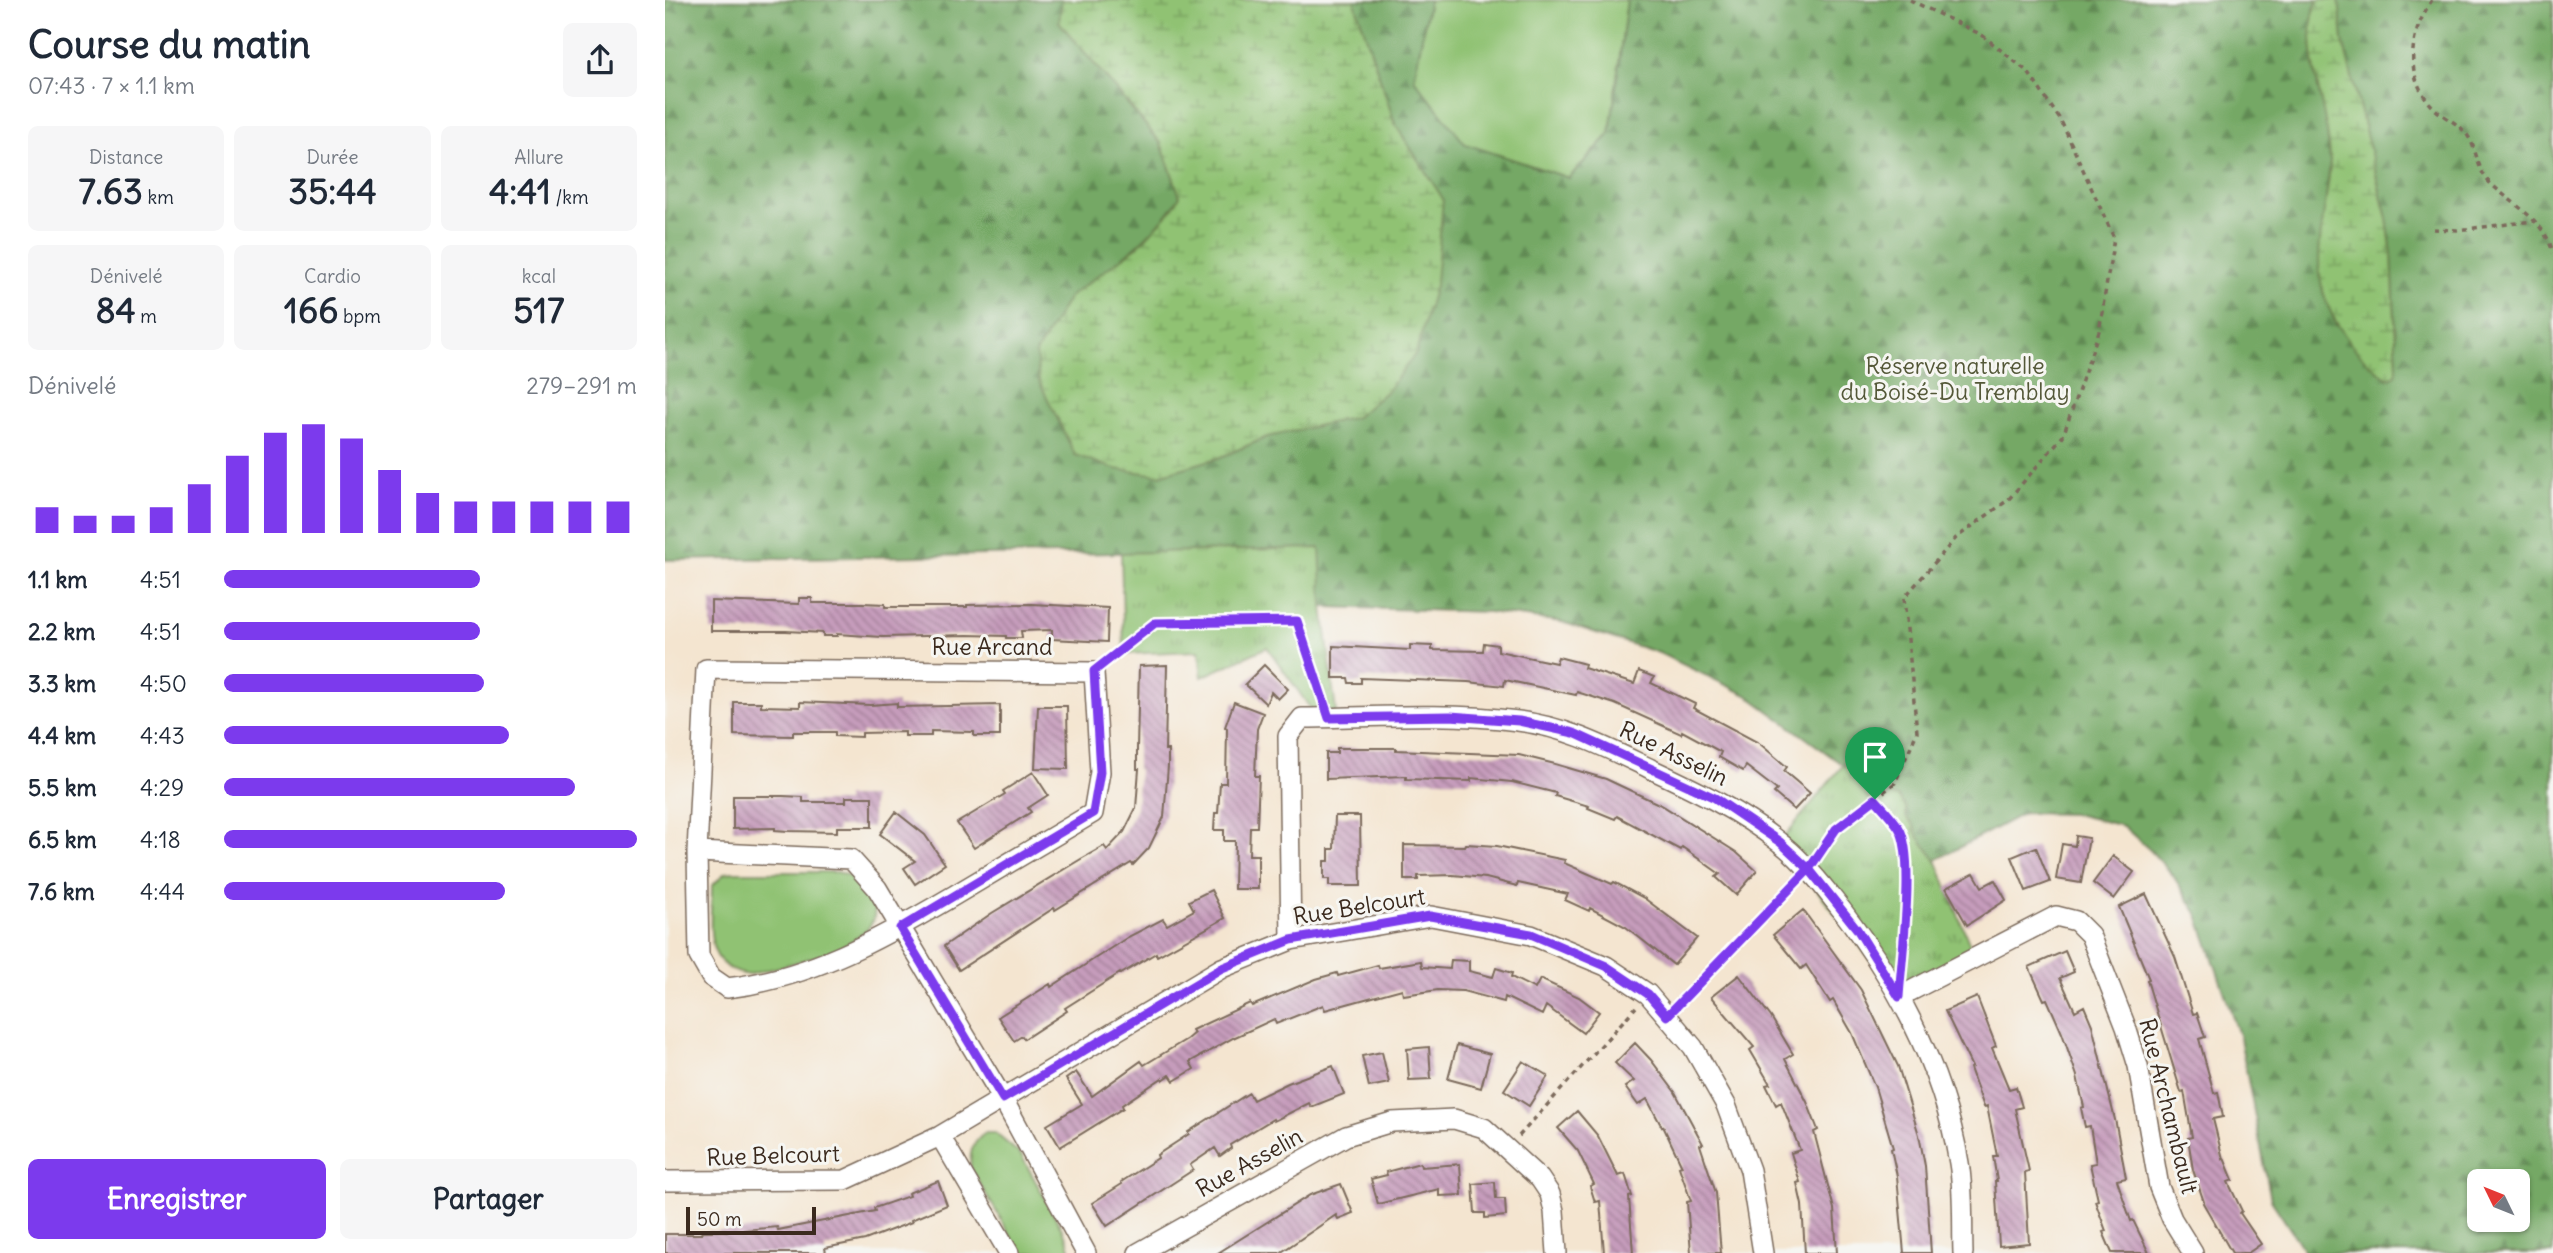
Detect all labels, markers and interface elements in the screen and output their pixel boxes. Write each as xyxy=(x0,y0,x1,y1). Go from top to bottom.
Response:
text: Course du matin xyxy=(28,21,310,68)
button: share xyxy=(563,23,637,97)
text: 07:43 · 7 × 1.1 km xyxy=(28,71,195,100)
text: Distance xyxy=(89,145,163,169)
text: Durée xyxy=(306,145,359,169)
text: Allure xyxy=(514,145,563,169)
text: 7.63 xyxy=(78,169,143,213)
text: 35:44 xyxy=(288,169,377,213)
text: 4:41 xyxy=(489,169,551,213)
text: km xyxy=(143,185,174,209)
text: /km xyxy=(551,185,589,209)
text: Dénivelé xyxy=(90,264,163,288)
text: Cardio xyxy=(304,264,361,288)
text: kcal xyxy=(522,264,556,288)
text: 84 xyxy=(95,288,136,332)
text: 166 xyxy=(284,288,338,332)
text: 517 xyxy=(513,288,564,332)
text: m xyxy=(136,304,157,328)
text: bpm xyxy=(338,304,381,328)
park label: Réserve naturelle du Boisé-Du Tremblay xyxy=(1840,351,2070,406)
text: Dénivelé xyxy=(28,371,116,400)
text: 279–291 m xyxy=(526,371,637,400)
text: 1.1 km xyxy=(28,565,87,594)
text: 4:51 xyxy=(140,565,181,594)
text: 2.2 km xyxy=(28,617,95,646)
text: 4:51 xyxy=(140,617,181,646)
street label: Rue Arcand xyxy=(931,632,1053,661)
text: 3.3 km xyxy=(28,669,96,698)
text: 4:50 xyxy=(140,669,187,698)
street label: Rue Asselin xyxy=(1615,714,1733,792)
text: 4.4 km xyxy=(28,721,96,750)
text: 4:43 xyxy=(140,721,185,750)
pin xyxy=(1845,727,1905,799)
icon: arrive xyxy=(1856,738,1894,776)
text: 5.5 km xyxy=(28,773,97,802)
text: 4:29 xyxy=(140,773,184,802)
text: 6.5 km xyxy=(28,825,97,854)
text: 4:18 xyxy=(140,825,181,854)
text: 7.6 km xyxy=(28,877,95,906)
text: 4:44 xyxy=(140,877,185,906)
street label: Rue Belcourt xyxy=(1291,881,1427,931)
street label: Rue Archambault xyxy=(2133,1015,2205,1197)
street label: Rue Asselin xyxy=(1191,1121,1307,1203)
street label: Rue Belcourt xyxy=(706,1138,840,1172)
button: Enregistrer xyxy=(28,1159,326,1239)
button: Partager xyxy=(340,1159,637,1239)
north arrow xyxy=(2467,1169,2531,1232)
map controls xyxy=(2467,1169,2530,1232)
scale bar xyxy=(686,1204,815,1236)
text: 50 m xyxy=(697,1207,742,1231)

